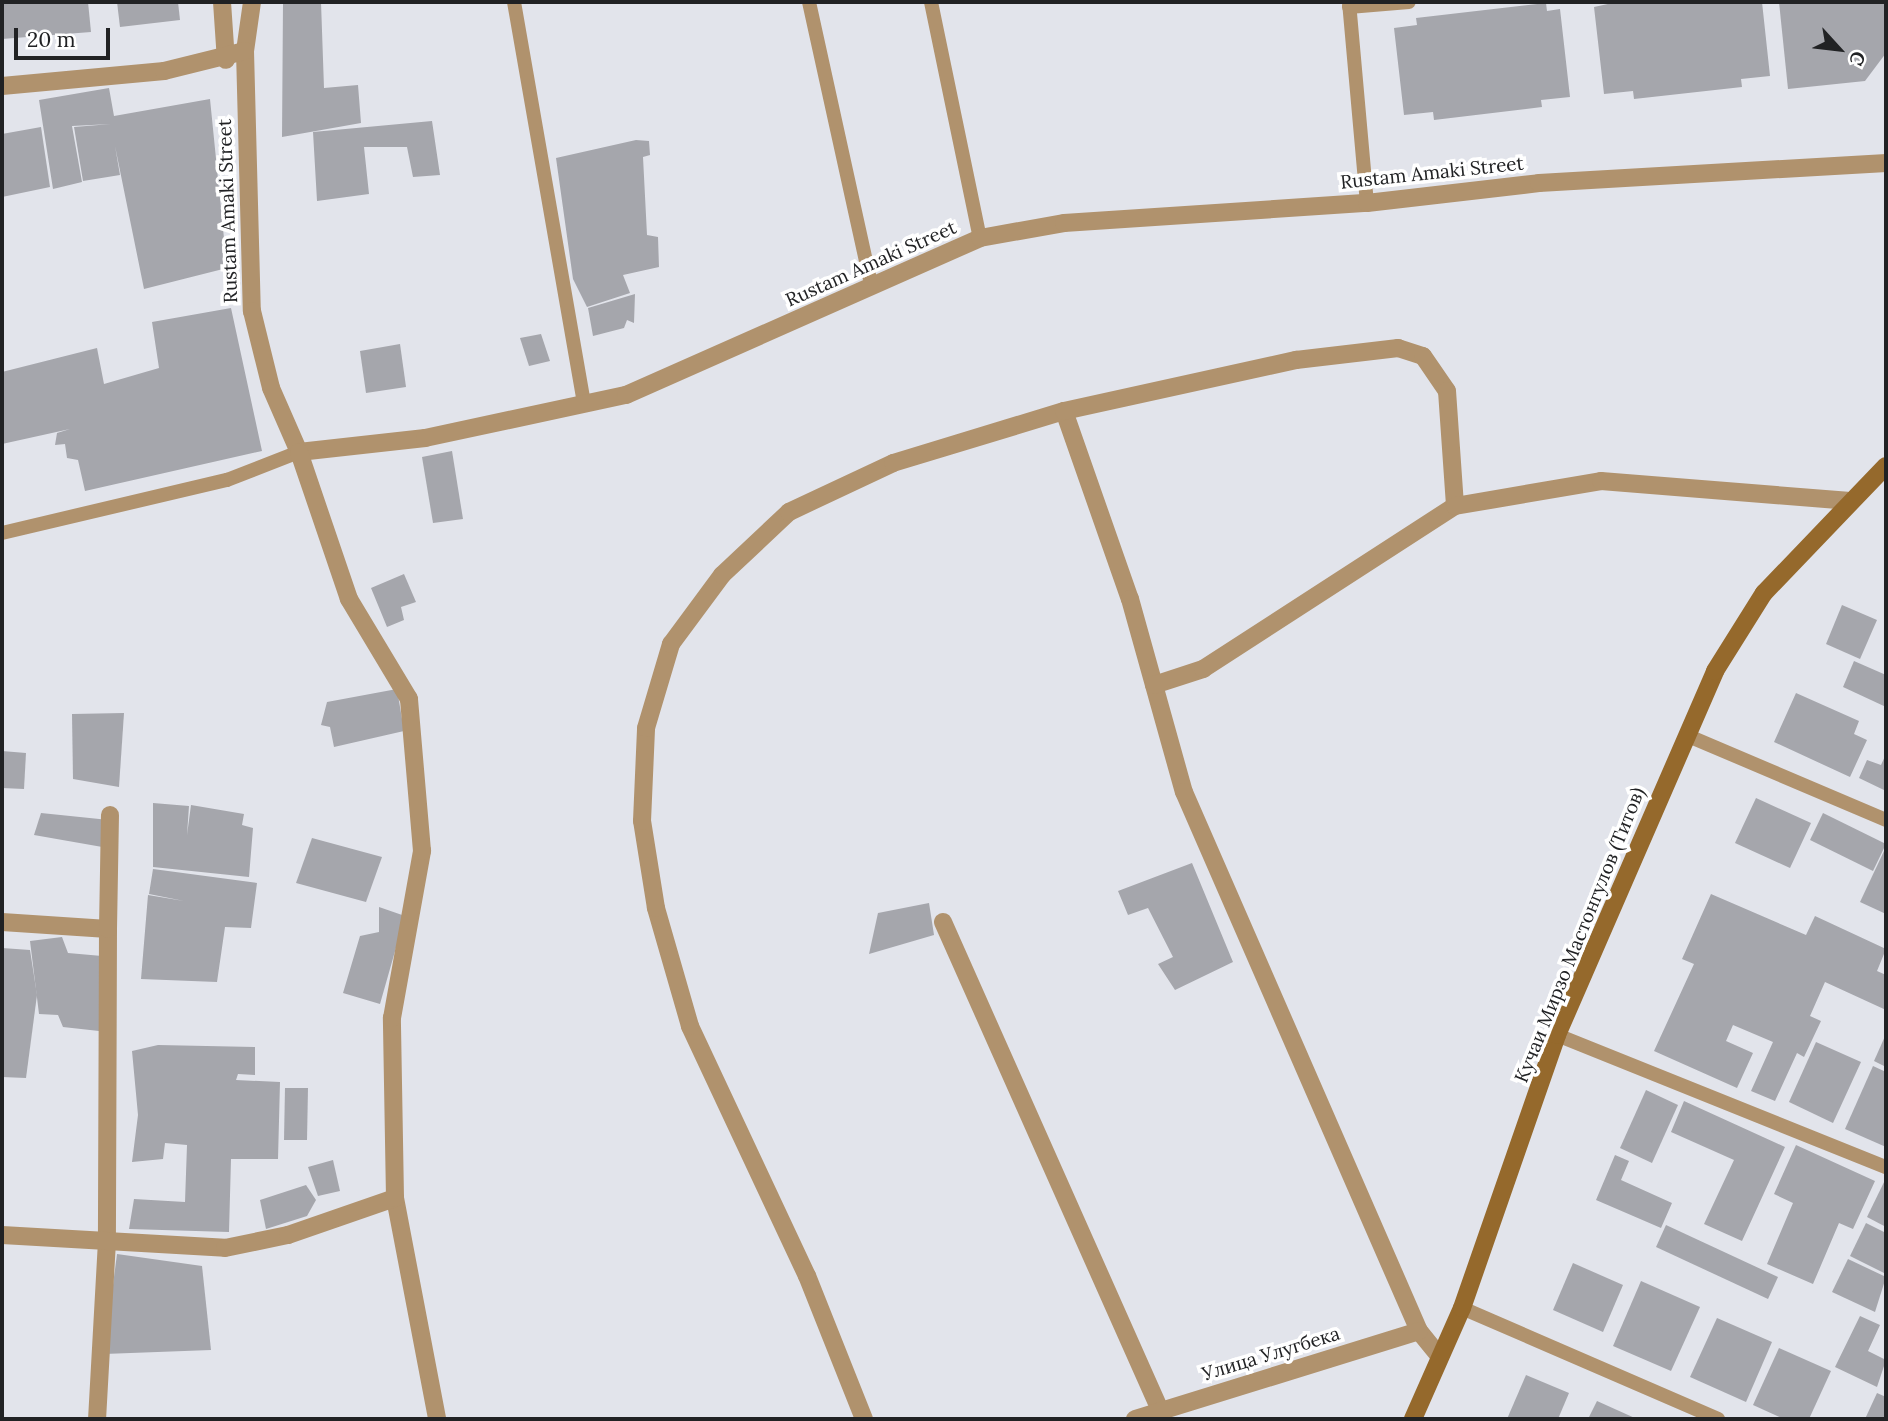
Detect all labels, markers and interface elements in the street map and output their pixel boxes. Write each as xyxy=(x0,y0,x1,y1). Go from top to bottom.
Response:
scale bar xyxy=(18,14,114,58)
north arrow xyxy=(1804,14,1874,84)
text: 20 m xyxy=(27,26,76,53)
text: С xyxy=(1844,47,1871,70)
street label: Rustam Amaki Street xyxy=(213,119,243,303)
street label: Rustam Amaki Street xyxy=(1339,152,1525,194)
street label: Rustam Amaki Street xyxy=(782,216,960,312)
street label: Кучаи Мирзо Мастонгулов (Титов) xyxy=(1510,784,1650,1086)
street label: Улица Улугбека xyxy=(1199,1322,1343,1386)

